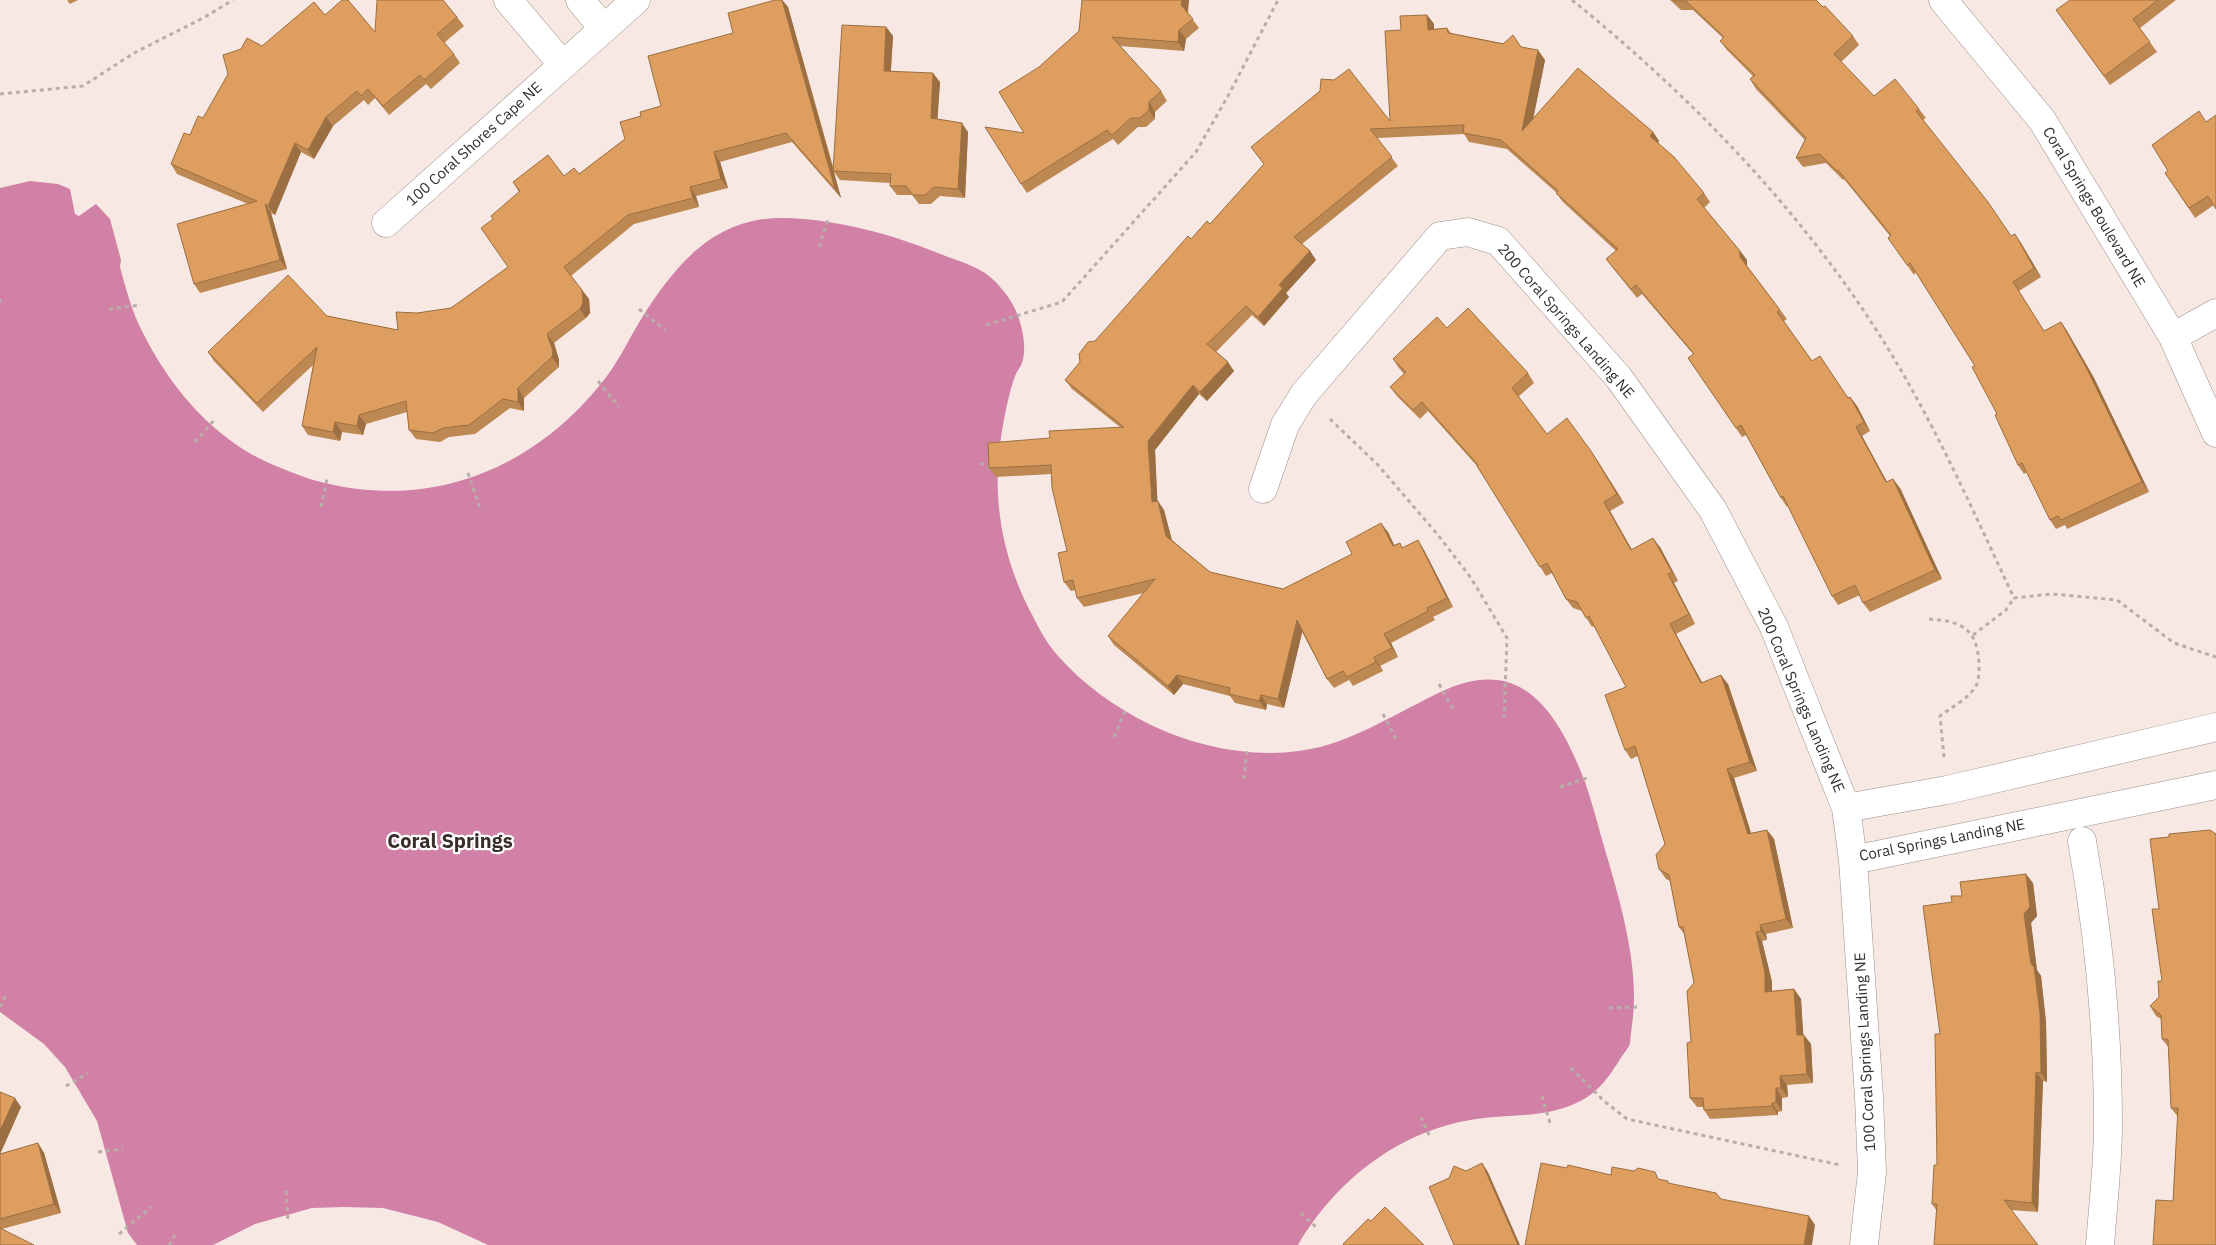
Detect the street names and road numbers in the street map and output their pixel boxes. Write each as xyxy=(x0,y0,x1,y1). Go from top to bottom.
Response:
street label: 100 Coral Shores Cape NE xyxy=(402,77,546,210)
street label: Coral Springs Boulevard NE xyxy=(2039,123,2150,290)
street label: 200 Coral Springs Landing NE xyxy=(1494,239,1639,402)
street label: 200 Coral Springs Landing NE xyxy=(1754,604,1849,795)
street label: Coral Springs Landing NE xyxy=(1857,814,2026,865)
street label: 100 Coral Springs Landing NE xyxy=(1850,952,1879,1152)

